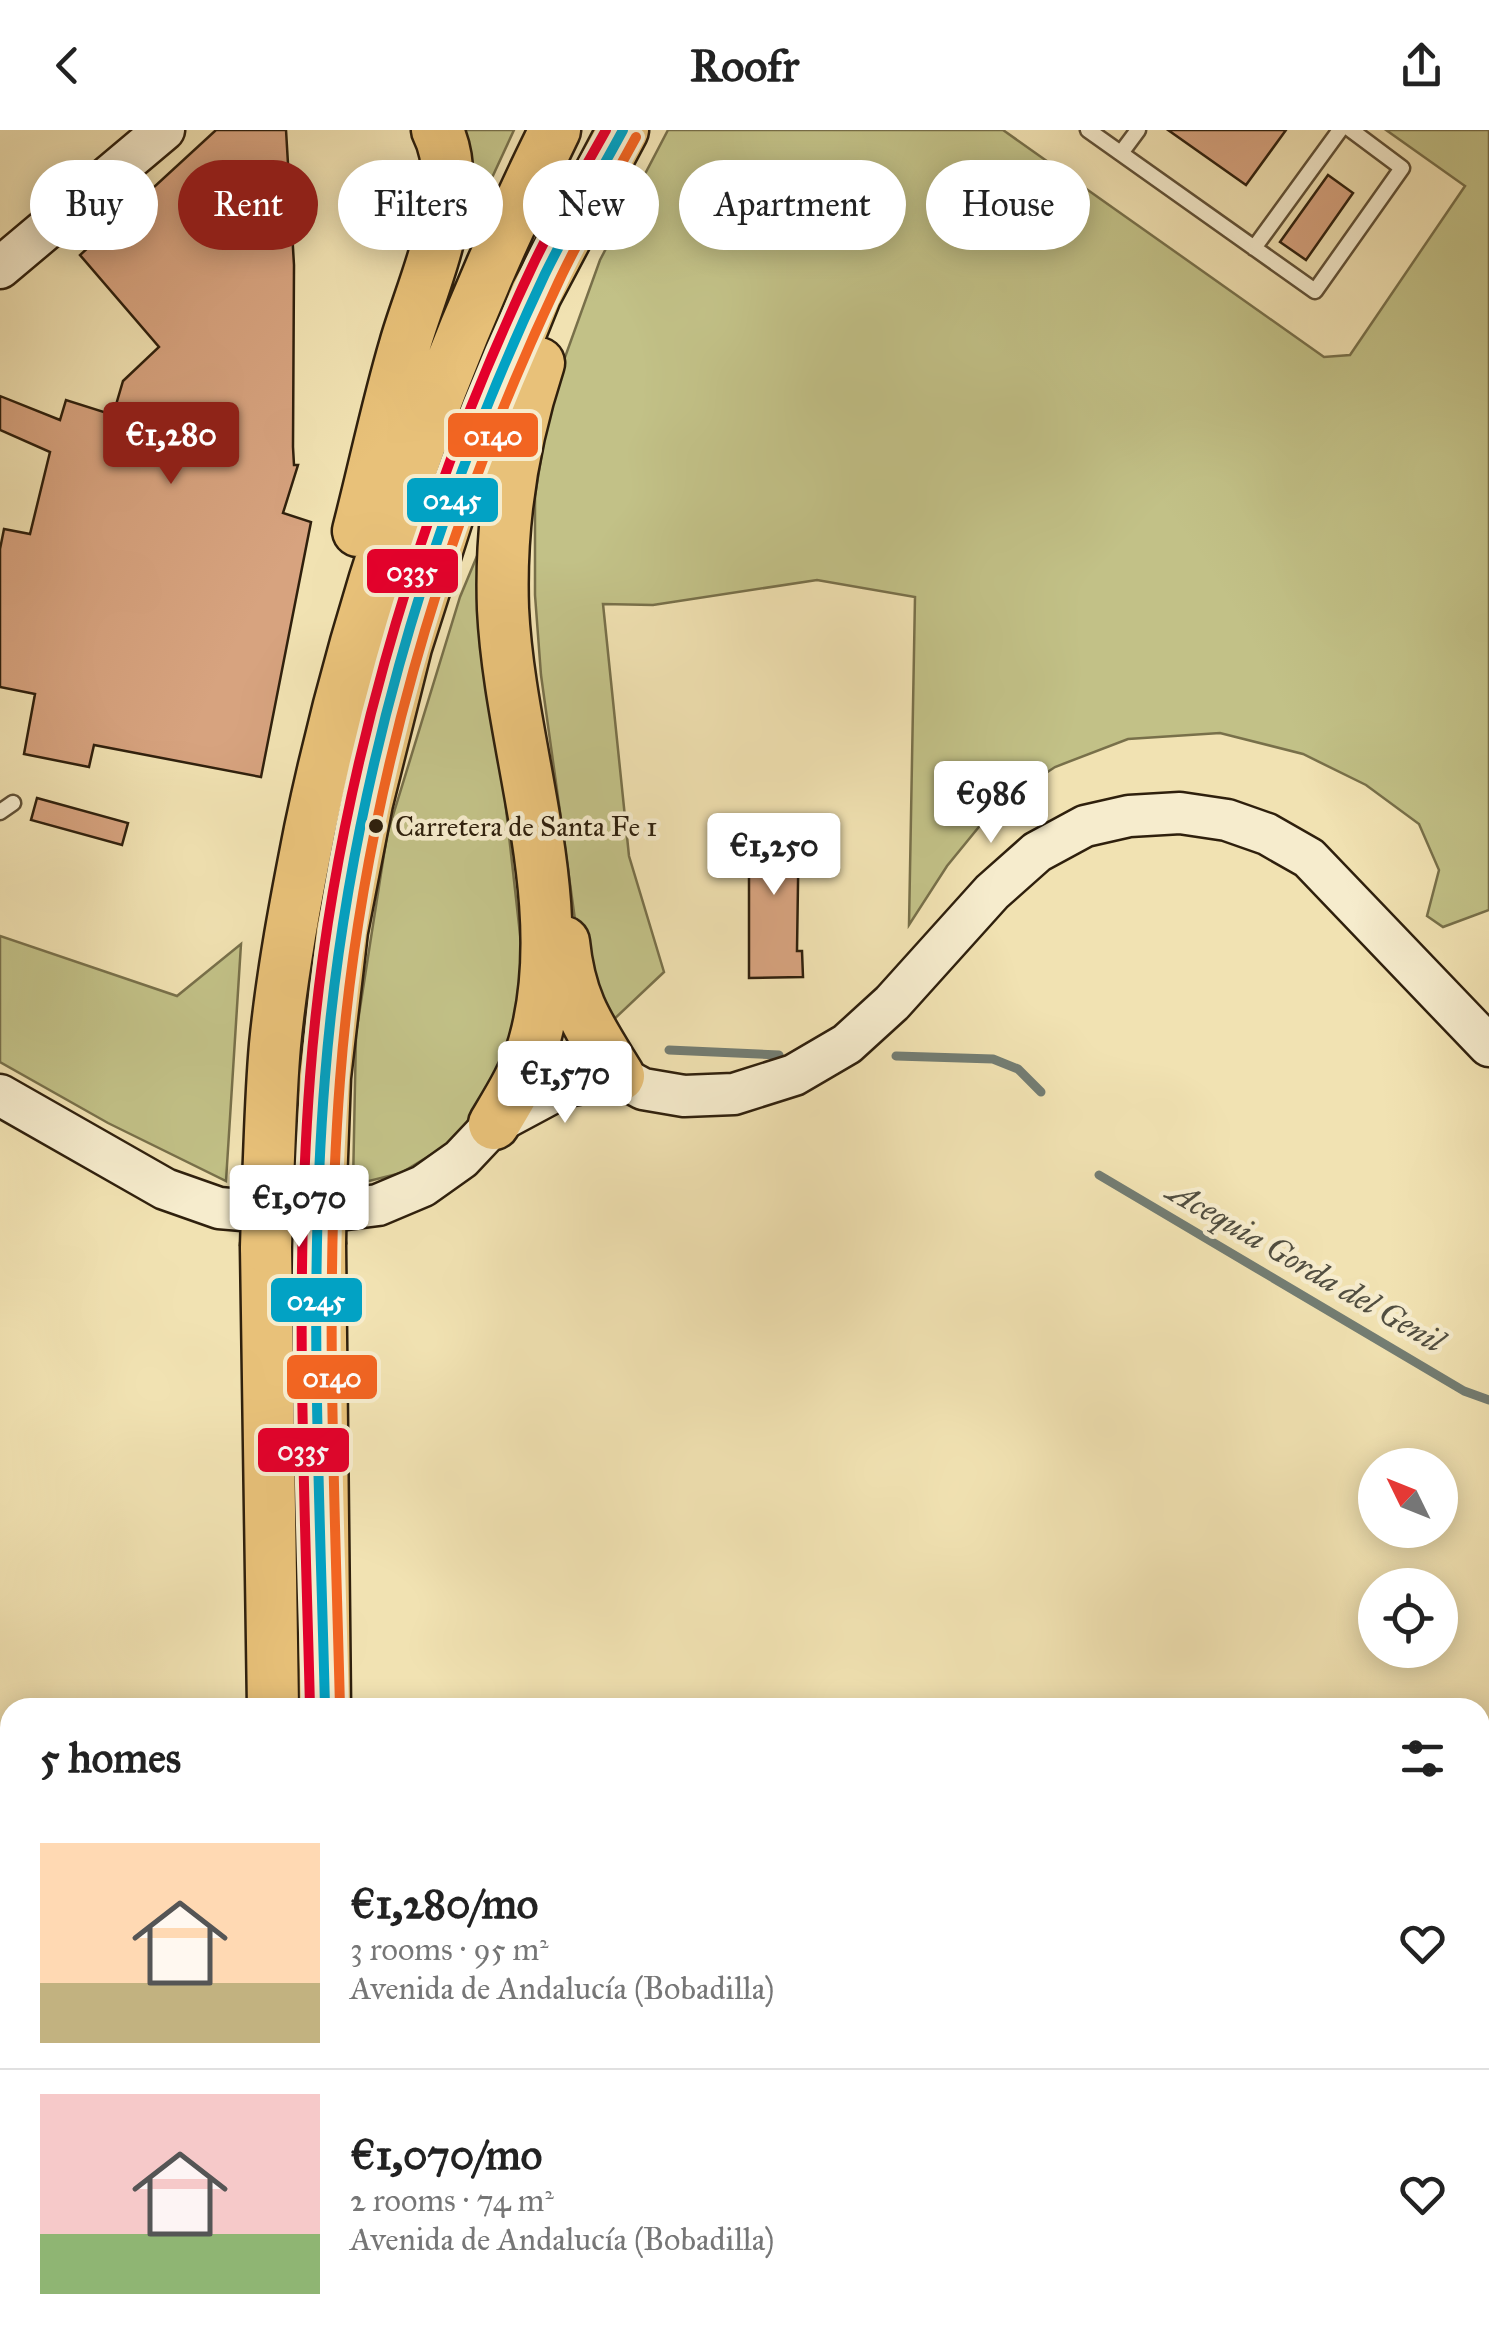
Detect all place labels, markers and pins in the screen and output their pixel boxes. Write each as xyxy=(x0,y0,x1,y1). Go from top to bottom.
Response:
pin: €1,280 xyxy=(90,402,252,487)
pin: €986 xyxy=(932,761,1050,846)
place label: Carretera de Santa Fe 1 xyxy=(395,809,657,844)
pin: €1,250 xyxy=(693,813,855,898)
marker: Carretera de Santa Fe 1 xyxy=(366,816,386,836)
pin: €1,570 xyxy=(484,1041,646,1126)
pin: €1,070 xyxy=(218,1165,380,1250)

